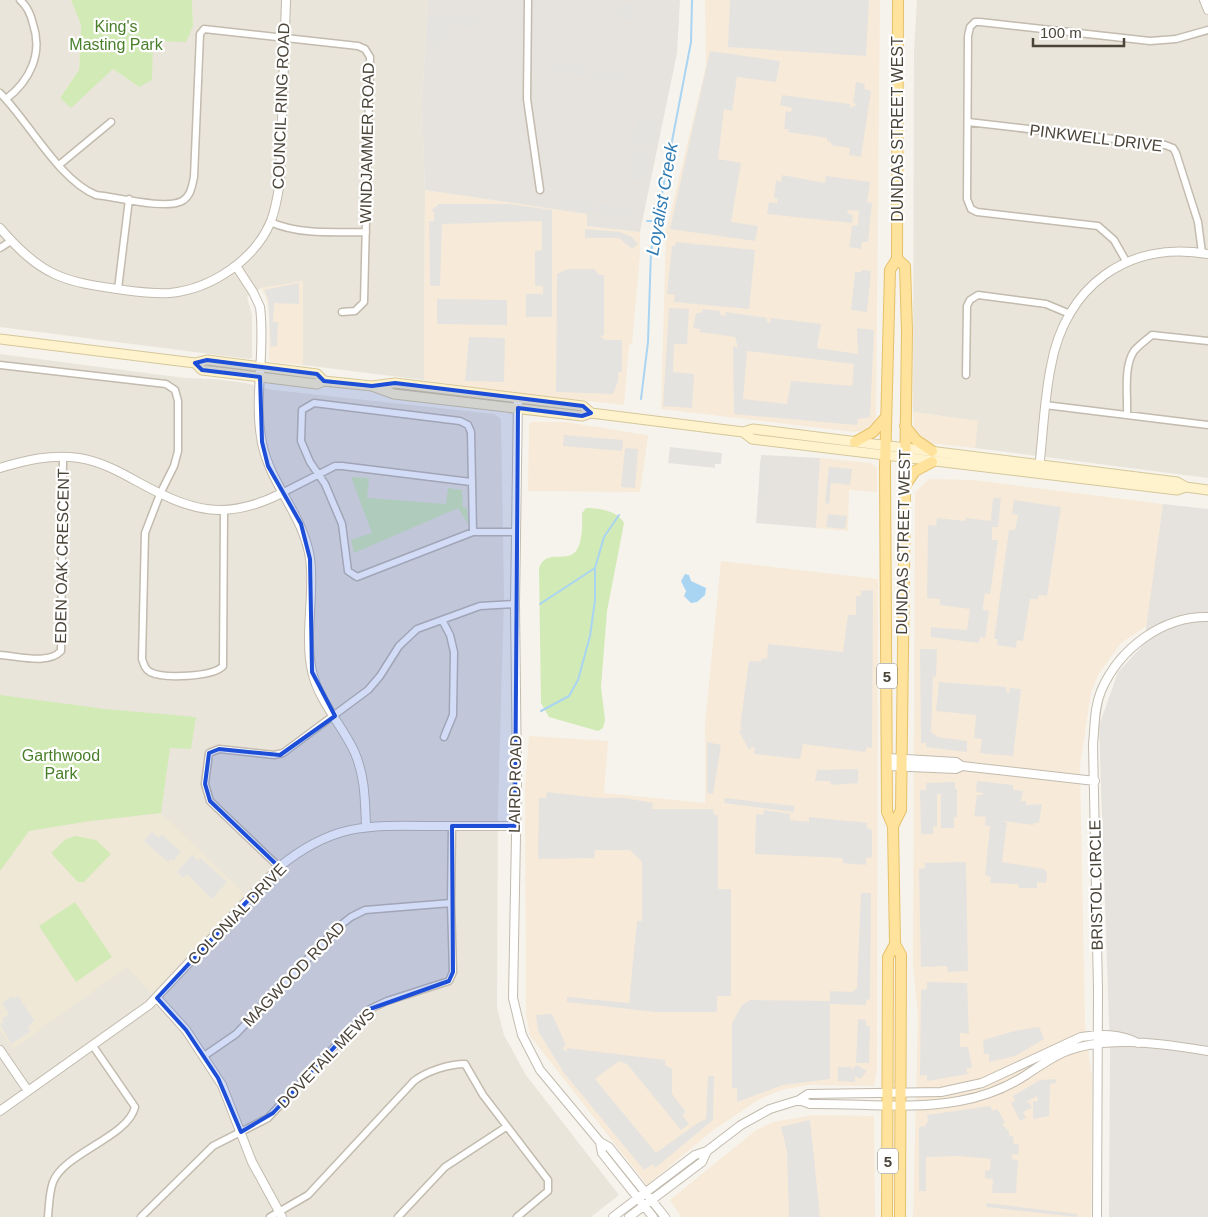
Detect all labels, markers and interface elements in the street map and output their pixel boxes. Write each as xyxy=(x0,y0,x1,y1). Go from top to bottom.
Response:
scale bar xyxy=(1033,15,1124,47)
park label: King's Masting Park xyxy=(69,18,164,53)
street label: COUNCIL RING ROAD xyxy=(270,22,292,190)
text: 100 m xyxy=(1040,24,1082,41)
street label: DUNDAS STREET WEST xyxy=(889,36,906,222)
street label: WINDJAMMER ROAD xyxy=(357,62,377,224)
street label: PINKWELL DRIVE xyxy=(1029,121,1163,155)
water label: Loyalist Creek xyxy=(642,140,682,257)
street label: DUNDAS STREET WEST xyxy=(893,449,913,635)
street label: EDEN OAK CRESCENT xyxy=(52,468,72,644)
road number: 5 xyxy=(877,664,897,688)
street label: LAIRD ROAD xyxy=(506,735,524,833)
park label: Garthwood Park xyxy=(22,747,100,782)
street label: BRISTOL CIRCLE xyxy=(1086,820,1106,950)
street label: COLONIAL DRIVE xyxy=(184,860,290,968)
street label: MAGWOOD ROAD xyxy=(240,918,348,1030)
street label: DOVETAIL MEWS xyxy=(274,1005,378,1111)
road number: 5 xyxy=(878,1148,898,1174)

